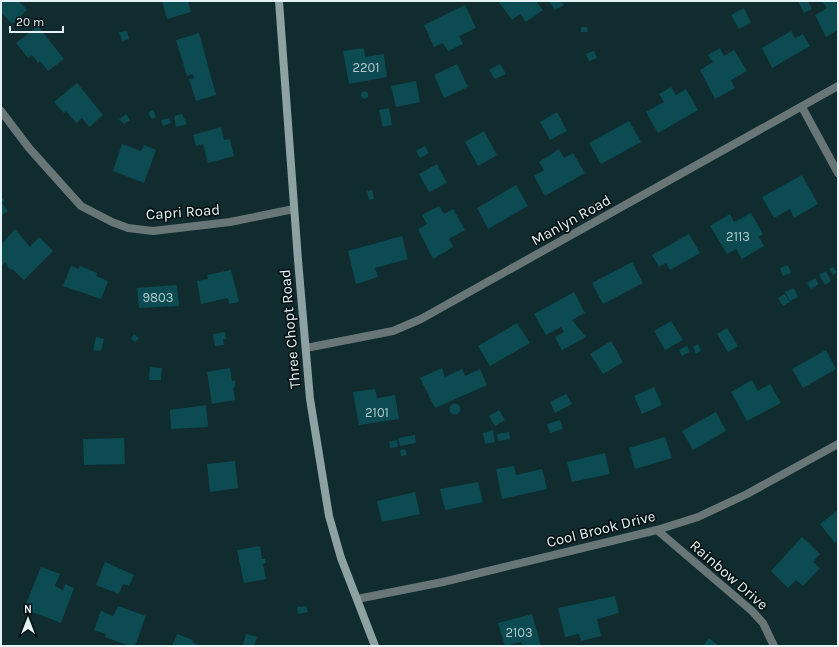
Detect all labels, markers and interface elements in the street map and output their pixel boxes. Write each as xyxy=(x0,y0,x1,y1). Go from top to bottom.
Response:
scale bar xyxy=(10,8,63,34)
text: 20 m xyxy=(16,15,44,29)
house number: 2201 xyxy=(352,60,380,75)
street label: Manlyn Road xyxy=(528,191,614,249)
street label: Capri Road xyxy=(145,200,221,224)
house number: 2113 xyxy=(726,229,750,244)
street label: Three Chopt Road xyxy=(276,268,304,390)
house number: 9803 xyxy=(143,290,173,305)
house number: 2101 xyxy=(365,405,389,420)
street label: Cool Brook Drive xyxy=(545,507,657,551)
street label: Rainbow Drive xyxy=(686,536,772,614)
north arrow xyxy=(8,599,48,639)
text: N xyxy=(24,603,32,616)
house number: 2103 xyxy=(505,625,533,640)

